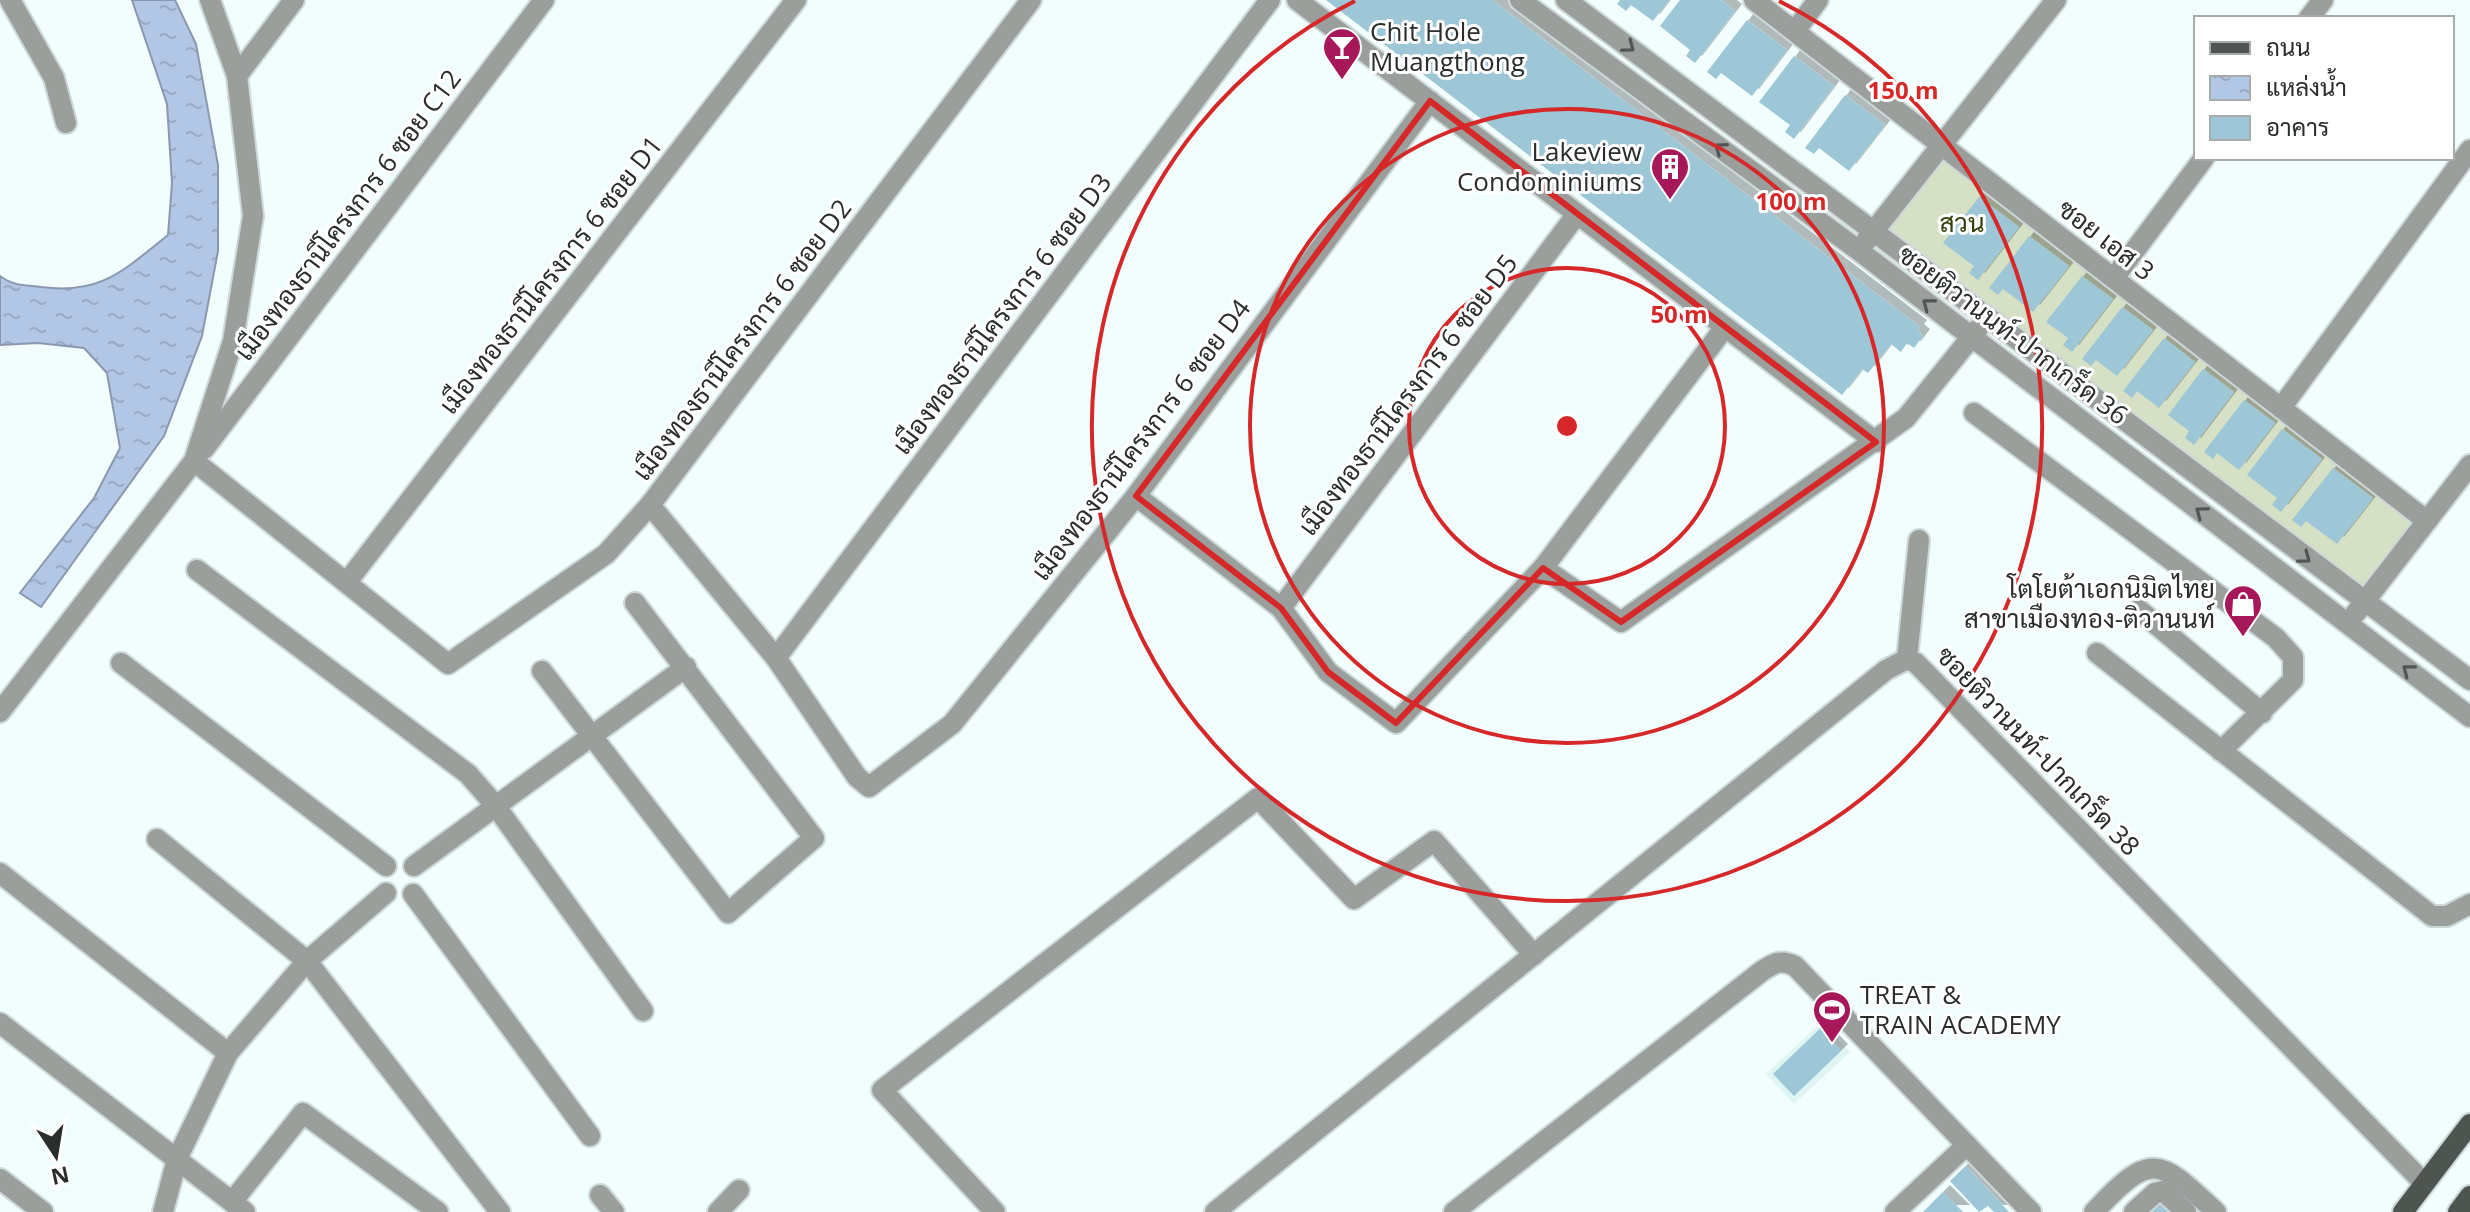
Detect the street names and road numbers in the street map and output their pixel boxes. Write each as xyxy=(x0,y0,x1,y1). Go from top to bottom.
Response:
street label: เมืองทองธานีโครงการ 6 ซอย C12 xyxy=(226,61,469,367)
street label: เมืองทองธานีโครงการ 6 ซอย D1 xyxy=(430,128,670,421)
street label: เมืองทองธานีโครงการ 6 ซอย D3 xyxy=(883,165,1119,461)
street label: ซอย เอส 3 xyxy=(2051,190,2162,288)
street label: เมืองทองธานีโครงการ 6 ซอย D2 xyxy=(623,191,859,487)
street label: ซอยติวานนท์-ปากเกร็ด 36 xyxy=(1892,236,2136,432)
street label: เมืองทองธานีโครงการ 6 ซอย D5 xyxy=(1289,246,1525,542)
street label: เมืองทองธานีโครงการ 6 ซอย D4 xyxy=(1022,291,1258,587)
street label: ซอยติวานนท์-ปากเกร็ด 38 xyxy=(1929,638,2148,863)

